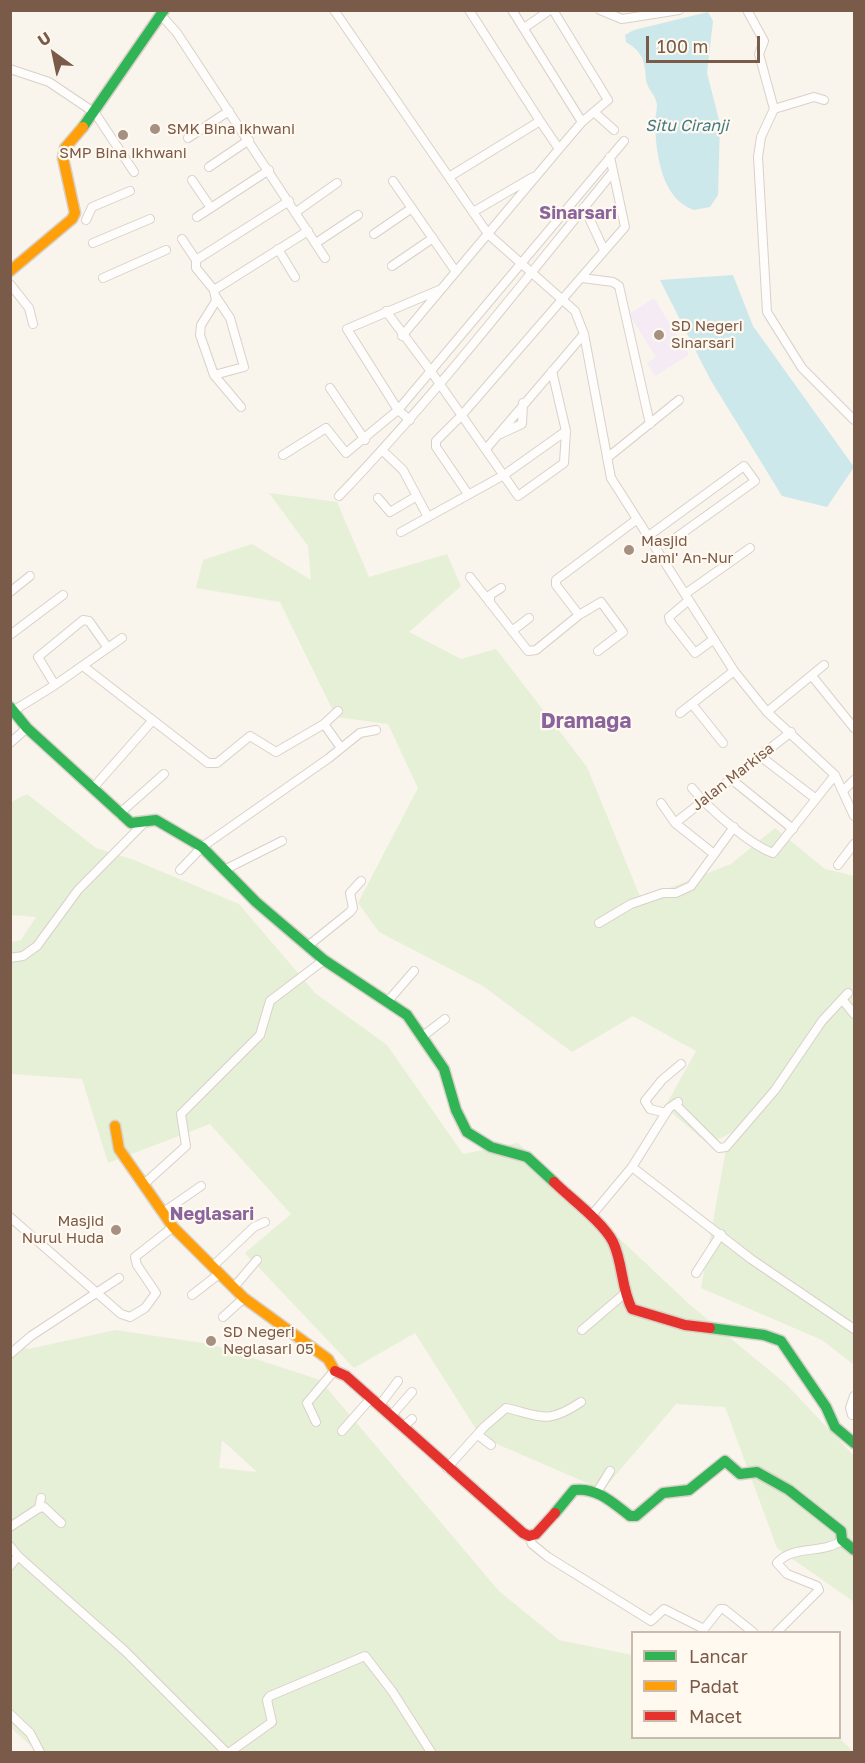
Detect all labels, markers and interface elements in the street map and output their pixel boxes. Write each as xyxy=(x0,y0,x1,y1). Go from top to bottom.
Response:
north arrow xyxy=(24,24,84,84)
scale bar xyxy=(649,24,763,62)
text: U xyxy=(34,27,55,50)
text: 100 m xyxy=(657,35,708,57)
water label: Situ Ciranji xyxy=(645,116,729,136)
place label: SMK Bina Ikhwani xyxy=(167,120,295,138)
marker: SMK Bina Ikhwani xyxy=(148,122,162,136)
marker: SMP Bina Ikhwani xyxy=(116,128,130,142)
place label: SMP Bina Ikhwani xyxy=(59,144,187,162)
district label: Sinarsari xyxy=(539,202,617,224)
place label: SD Negeri Sinarsari xyxy=(671,317,743,352)
marker: SD Negeri Sinarsari xyxy=(652,328,666,342)
place label: Masjid Jami' An-Nur xyxy=(641,532,733,567)
marker: Masjid Jami' An-Nur xyxy=(622,543,636,557)
district label: Dramaga xyxy=(541,708,631,734)
street label: Jalan Markisa xyxy=(688,739,778,815)
district label: Neglasari xyxy=(170,1203,254,1225)
place label: Masjid Nurul Huda xyxy=(22,1212,104,1247)
marker: Masjid Nurul Huda xyxy=(109,1223,123,1237)
place label: SD Negeri Neglasari 05 xyxy=(223,1323,314,1358)
marker: SD Negeri Neglasari 05 xyxy=(204,1334,218,1348)
legend xyxy=(631,1631,841,1739)
text: Lancar xyxy=(689,1645,748,1667)
text: Padat xyxy=(689,1675,739,1697)
text: Macet xyxy=(689,1705,742,1727)

